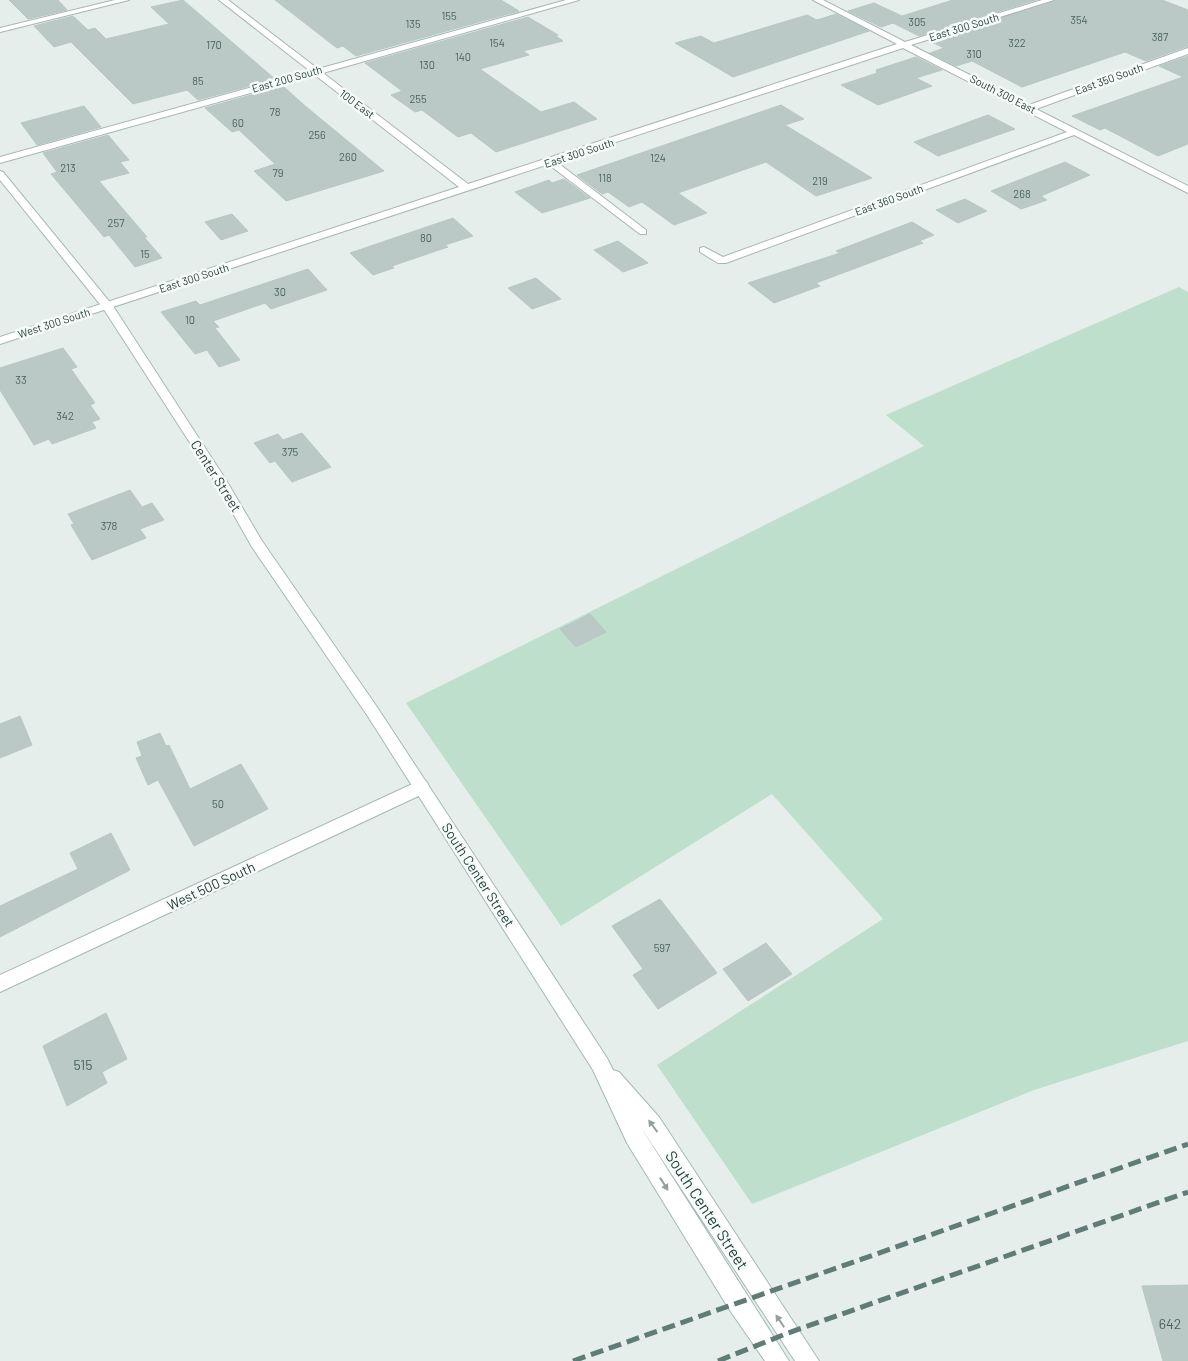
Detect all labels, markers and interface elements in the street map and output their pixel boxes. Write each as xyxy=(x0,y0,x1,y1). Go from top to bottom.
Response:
house number: 155 xyxy=(441,9,457,22)
street label: East 300 South xyxy=(927,10,1000,43)
house number: 354 xyxy=(1070,13,1088,26)
house number: 305 xyxy=(908,15,926,28)
house number: 135 xyxy=(405,17,421,30)
house number: 387 xyxy=(1152,30,1168,43)
house number: 154 xyxy=(489,36,505,49)
house number: 322 xyxy=(1008,36,1026,49)
house number: 170 xyxy=(206,38,222,51)
house number: 310 xyxy=(966,47,982,60)
house number: 140 xyxy=(455,50,471,63)
house number: 130 xyxy=(419,58,435,71)
street label: East 350 South xyxy=(1073,60,1145,97)
street label: East 200 South xyxy=(250,62,324,95)
street label: South 300 East xyxy=(968,71,1038,116)
house number: 85 xyxy=(192,74,204,87)
street label: 100 East xyxy=(337,86,377,121)
house number: 255 xyxy=(409,92,427,105)
house number: 78 xyxy=(270,105,281,118)
house number: 60 xyxy=(232,116,244,129)
house number: 256 xyxy=(308,128,326,141)
street label: East 300 South xyxy=(542,135,615,170)
house number: 260 xyxy=(339,150,357,163)
house number: 124 xyxy=(650,151,666,164)
house number: 213 xyxy=(60,161,76,174)
house number: 79 xyxy=(273,166,284,179)
house number: 118 xyxy=(598,171,612,184)
house number: 219 xyxy=(812,174,828,187)
street label: East 360 South xyxy=(853,181,925,218)
house number: 268 xyxy=(1013,187,1031,200)
house number: 257 xyxy=(108,216,124,229)
house number: 80 xyxy=(420,231,432,244)
house number: 15 xyxy=(140,247,150,260)
street label: East 300 South xyxy=(157,260,230,295)
house number: 30 xyxy=(274,285,286,298)
street label: West 300 South xyxy=(16,305,92,340)
house number: 10 xyxy=(185,313,195,326)
house number: 33 xyxy=(15,373,27,386)
house number: 342 xyxy=(56,409,74,422)
street label: Center Street xyxy=(187,436,245,515)
house number: 375 xyxy=(282,445,299,458)
house number: 378 xyxy=(101,519,118,532)
house number: 50 xyxy=(212,797,224,810)
street label: South Center Street xyxy=(438,819,518,930)
street label: West 500 South xyxy=(164,858,258,913)
house number: 597 xyxy=(654,941,670,954)
house number: 515 xyxy=(74,1056,92,1073)
one-way arrow xyxy=(648,1119,658,1133)
street label: South Center Street xyxy=(662,1147,753,1273)
one-way arrow xyxy=(659,1178,668,1191)
one-way arrow xyxy=(775,1314,785,1327)
house number: 642 xyxy=(1159,1315,1181,1332)

